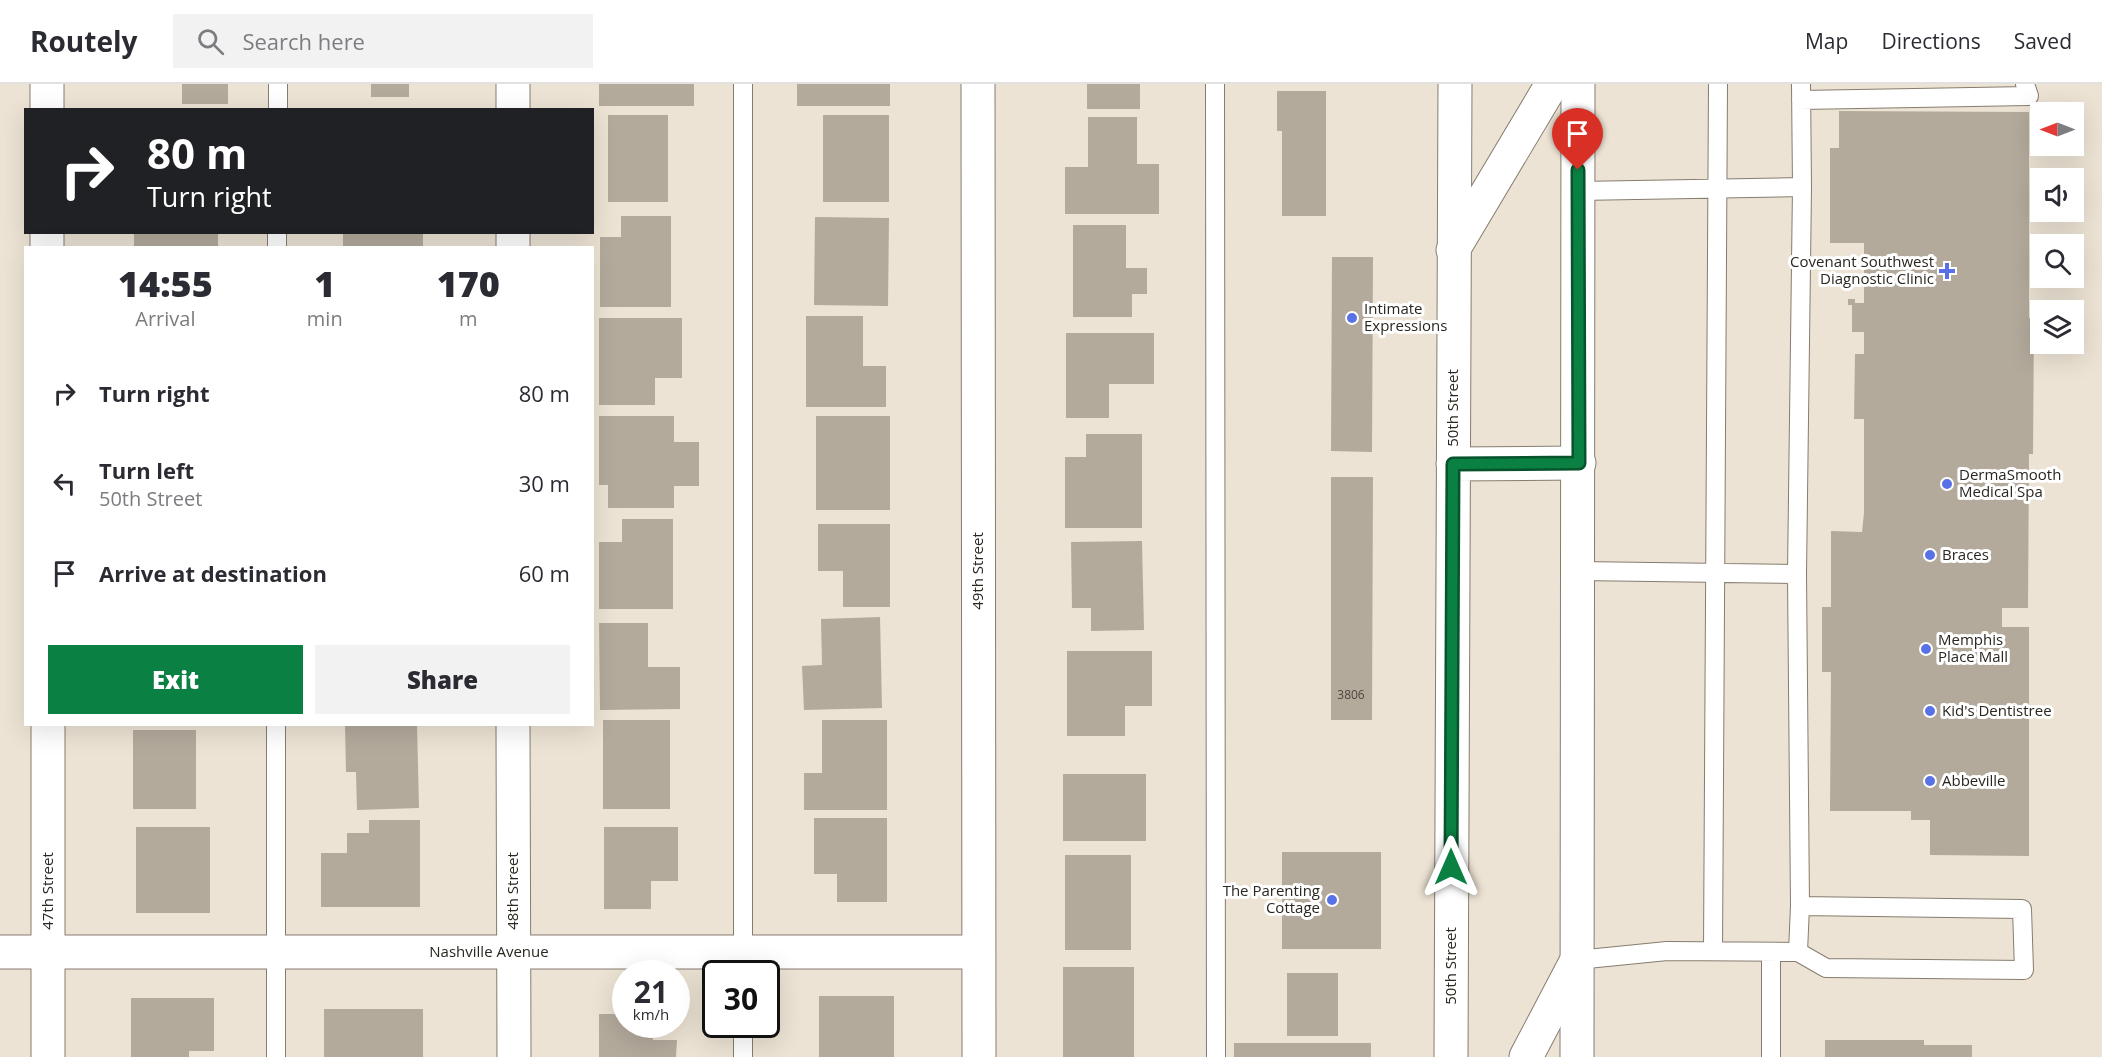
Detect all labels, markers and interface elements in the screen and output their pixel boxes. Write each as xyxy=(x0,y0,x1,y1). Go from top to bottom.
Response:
search box xyxy=(173,14,593,68)
text: Routely xyxy=(30,22,137,60)
icon: search xyxy=(194,25,227,58)
text: Search here xyxy=(242,26,365,56)
text: Map xyxy=(1805,27,1848,55)
text: Directions xyxy=(1881,27,1981,55)
text: Saved xyxy=(2014,27,2072,55)
north arrow xyxy=(2030,102,2084,156)
map controls xyxy=(2030,102,2084,354)
pin xyxy=(1552,108,1603,170)
icon: arrive xyxy=(1561,117,1594,150)
text: 80 m xyxy=(147,124,247,181)
icon: right xyxy=(48,132,126,210)
button: sound xyxy=(2030,168,2084,222)
text: Turn right xyxy=(147,178,272,215)
button: search xyxy=(2030,234,2084,288)
place label: Covenant Southwest Diagnostic Clinic xyxy=(1790,251,1934,288)
text: 14:55 xyxy=(118,259,213,308)
text: 1 xyxy=(314,259,335,308)
text: 170 xyxy=(437,259,500,308)
marker: Covenant Southwest Diagnostic Clinic xyxy=(1938,262,1956,280)
place label: Intimate Expressions xyxy=(1364,298,1447,335)
button: layers xyxy=(2030,300,2084,354)
text: Arrival xyxy=(135,305,196,332)
text: min xyxy=(307,305,343,332)
text: m xyxy=(459,305,478,332)
marker: Intimate Expressions xyxy=(1345,311,1359,325)
street label: 50th Street xyxy=(1442,369,1462,447)
icon: right xyxy=(48,377,81,410)
text: Turn right xyxy=(99,378,210,408)
text: 80 m xyxy=(519,378,570,408)
text: Turn left xyxy=(99,455,194,485)
place label: DermaSmooth Medical Spa xyxy=(1959,464,2061,501)
icon: left xyxy=(48,467,81,500)
text: 30 m xyxy=(519,468,570,498)
marker: DermaSmooth Medical Spa xyxy=(1940,477,1954,491)
text: 50th Street xyxy=(99,485,202,512)
street label: 49th Street xyxy=(967,532,987,610)
place label: Braces xyxy=(1942,544,1989,564)
marker: Braces xyxy=(1923,548,1937,562)
icon: arrive xyxy=(48,557,81,590)
text: Arrive at destination xyxy=(99,558,327,588)
text: 60 m xyxy=(519,558,570,588)
place label: Memphis Place Mall xyxy=(1938,629,2008,666)
marker: Memphis Place Mall xyxy=(1919,642,1933,656)
button: Exit xyxy=(48,645,303,714)
button: Share xyxy=(315,645,570,714)
house number: 3806 xyxy=(1337,686,1365,703)
place label: Kid's Dentistree xyxy=(1942,700,2052,720)
marker: Kid's Dentistree xyxy=(1923,704,1937,718)
place label: Abbeville xyxy=(1942,770,2006,790)
marker: Abbeville xyxy=(1923,774,1937,788)
position arrow xyxy=(1419,835,1483,899)
street label: 47th Street xyxy=(37,852,57,930)
street label: 48th Street xyxy=(502,852,522,930)
place label: The Parenting Cottage xyxy=(1223,880,1320,917)
marker: The Parenting Cottage xyxy=(1325,893,1339,907)
street label: 50th Street xyxy=(1440,927,1460,1005)
street label: Nashville Avenue xyxy=(429,941,549,961)
speed limit sign: 30 xyxy=(702,960,780,1038)
text: 21 xyxy=(634,971,668,1012)
text: km/h xyxy=(633,1004,669,1024)

